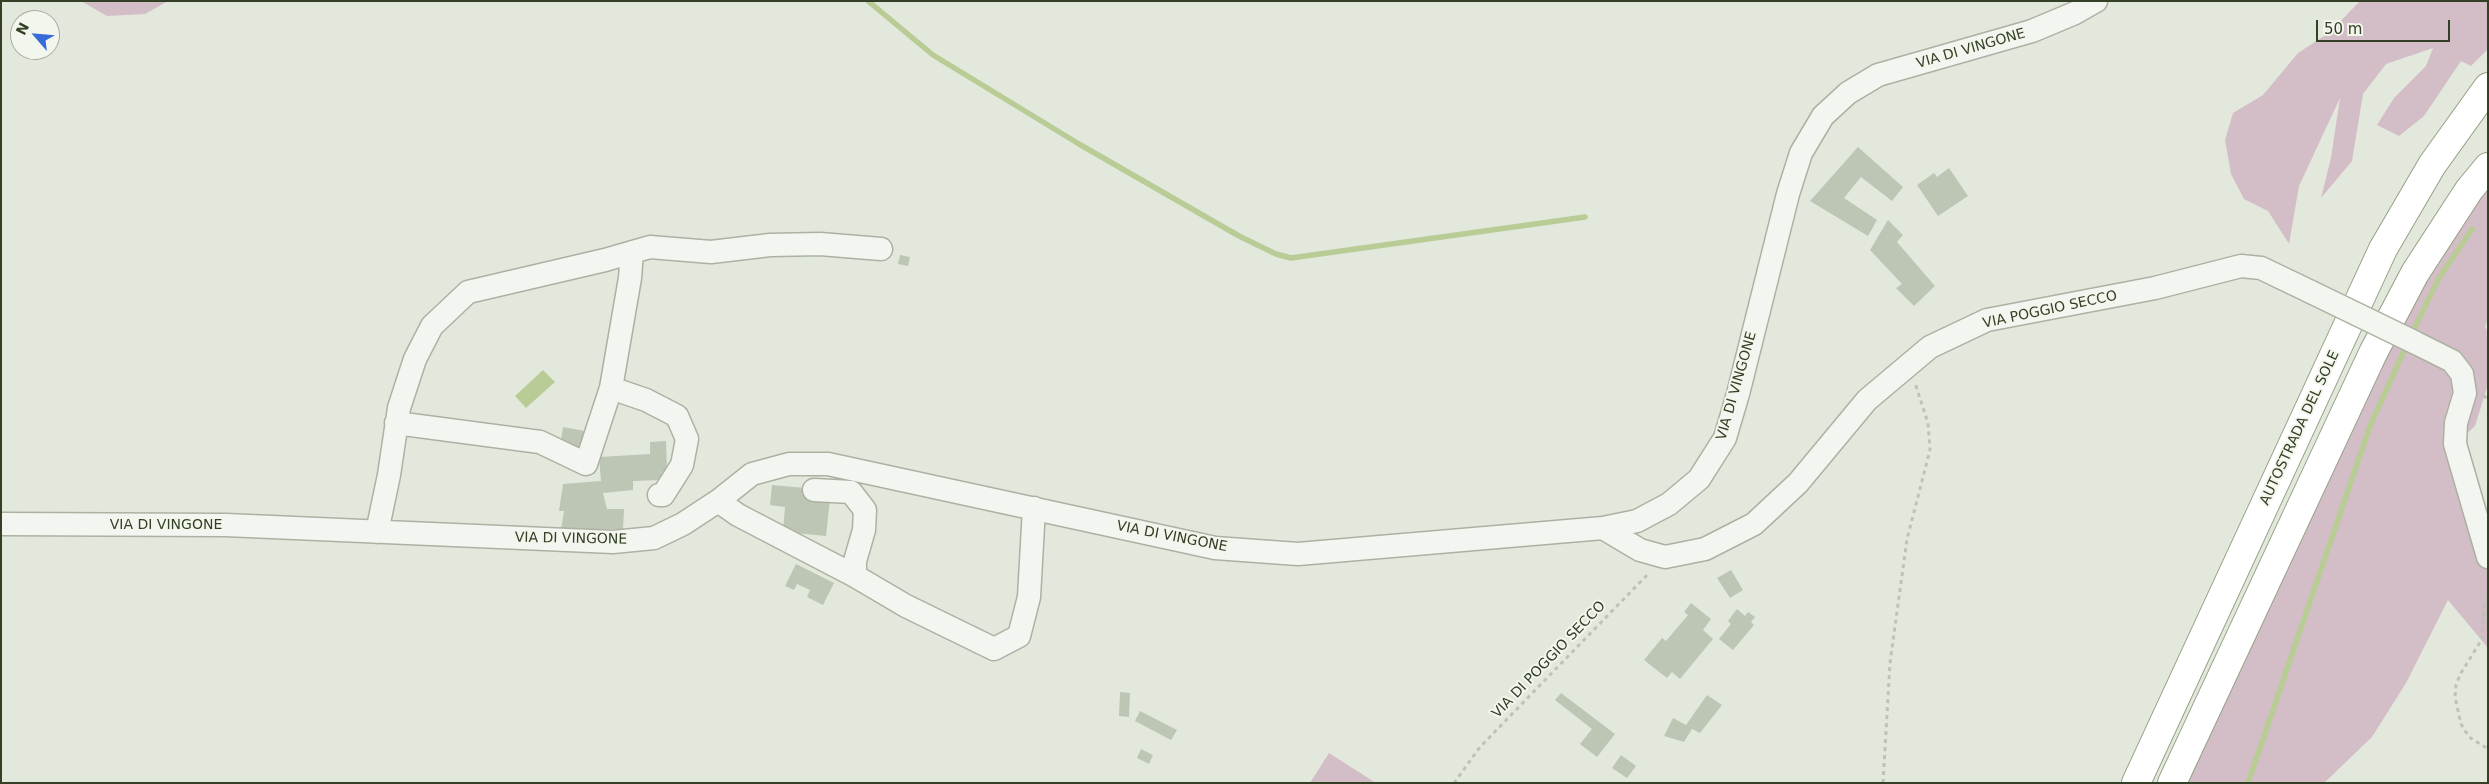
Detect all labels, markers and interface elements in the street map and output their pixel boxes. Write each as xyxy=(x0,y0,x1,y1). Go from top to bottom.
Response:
north arrow xyxy=(10,10,60,60)
scale bar xyxy=(2319,10,2453,42)
text: N xyxy=(13,20,32,37)
text: 50 m xyxy=(2324,20,2362,38)
street label: VIA DI VINGONE xyxy=(1915,25,2027,73)
street label: VIA POGGIO SECCO xyxy=(1981,288,2119,332)
street label: VIA DI VINGONE xyxy=(1713,330,1761,442)
street label: AUTOSTRADA DEL SOLE xyxy=(2257,348,2343,508)
street label: VIA DI VINGONE xyxy=(110,517,222,533)
street label: VIA DI VINGONE xyxy=(1115,518,1229,556)
street label: VIA DI VINGONE xyxy=(515,530,627,548)
street label: VIA DI POGGIO SECCO xyxy=(1489,598,1609,722)

